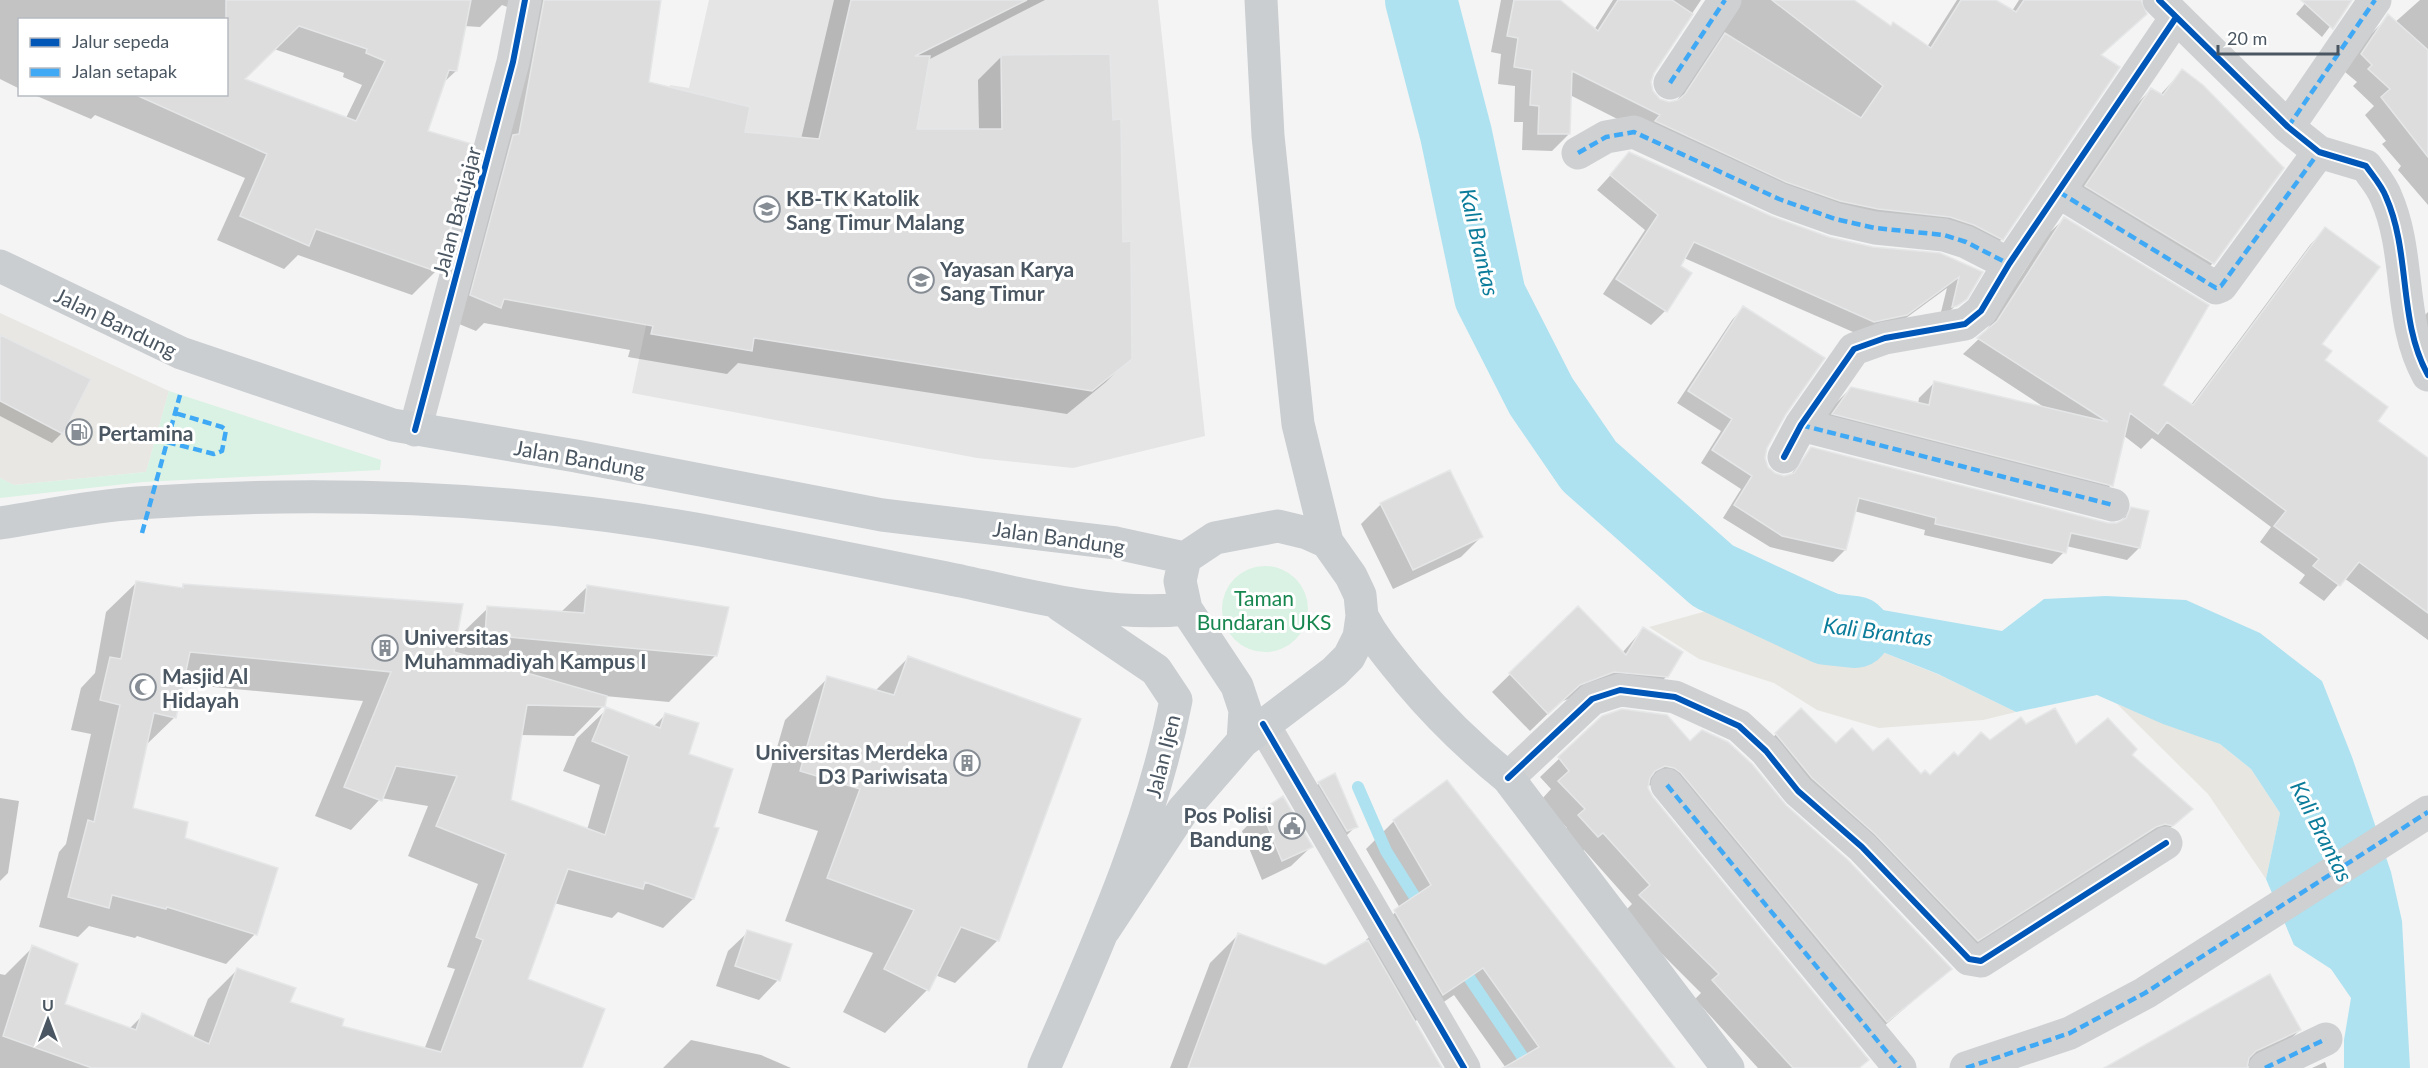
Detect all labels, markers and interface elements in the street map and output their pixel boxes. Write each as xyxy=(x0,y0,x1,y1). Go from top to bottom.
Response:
legend xyxy=(18,18,228,96)
scale bar xyxy=(2218,18,2338,56)
text: 20 m xyxy=(2227,27,2267,49)
text: Jalur sepeda xyxy=(72,30,169,52)
text: Jalan setapak xyxy=(72,60,178,82)
street label: Jalan Batujajar xyxy=(427,143,485,278)
place label: KB-TK Katolik Sang Timur Malang xyxy=(786,185,964,234)
water label: Kali Brantas xyxy=(1454,185,1506,299)
school or university icon: KB-TK Katolik Sang Timur Malang xyxy=(752,194,782,224)
place label: Yayasan Karya Sang Timur xyxy=(939,256,1074,305)
school or university icon: Yayasan Karya Sang Timur xyxy=(906,265,936,295)
street label: Jalan Bandung xyxy=(51,282,181,362)
fuel station icon: Pertamina xyxy=(64,417,94,447)
place label: Pertamina xyxy=(98,420,193,445)
street label: Jalan Bandung xyxy=(512,434,648,482)
street label: Jalan Bandung xyxy=(991,515,1127,559)
park label: Taman Bundaran UKS xyxy=(1197,585,1331,634)
water label: Kali Brantas xyxy=(1822,611,1934,651)
place label: Universitas Muhammadiyah Kampus I xyxy=(404,624,646,673)
building icon: Universitas Muhammadiyah Kampus I xyxy=(370,633,400,663)
place label: Masjid Al Hidayah xyxy=(162,663,248,712)
mosque icon: Masjid Al Hidayah xyxy=(128,672,158,702)
street label: Jalan Ijen xyxy=(1140,712,1184,800)
place label: Universitas Merdeka D3 Pariwisata xyxy=(755,739,948,788)
building icon: Universitas Merdeka D3 Pariwisata xyxy=(952,748,982,778)
water label: Kali Brantas xyxy=(2285,776,2359,886)
place label: Pos Polisi Bandung xyxy=(1183,802,1272,851)
public building icon: Pos Polisi Bandung xyxy=(1277,811,1307,841)
north arrow xyxy=(18,990,78,1050)
text: U xyxy=(42,995,54,1014)

